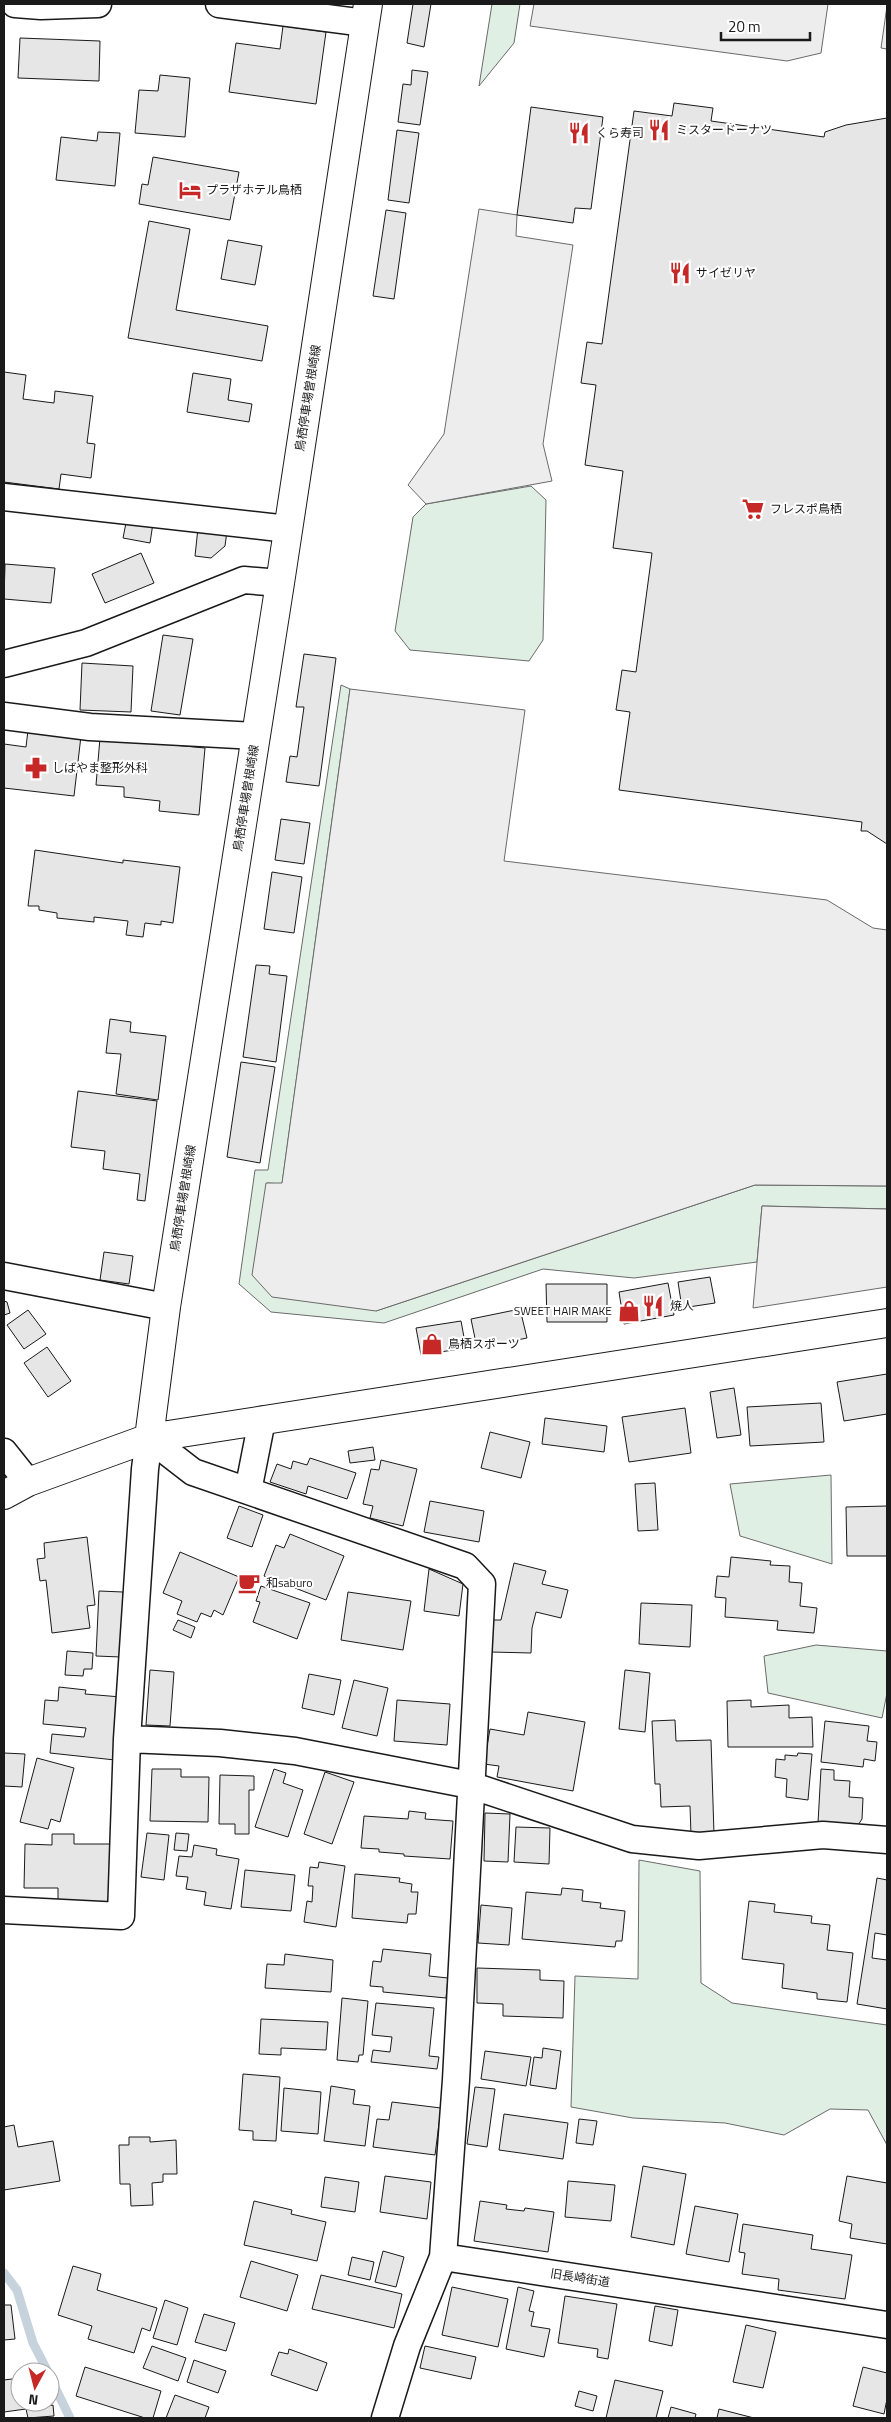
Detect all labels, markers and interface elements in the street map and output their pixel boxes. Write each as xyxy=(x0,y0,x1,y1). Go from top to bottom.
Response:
scale bar xyxy=(721,10,810,42)
text: 20 m xyxy=(728,15,761,38)
restaurant icon: ミスタードーナツ xyxy=(646,117,672,143)
restaurant icon: くら寿司 xyxy=(566,120,592,146)
place label: ミスタードーナツ xyxy=(676,120,772,139)
place label: くら寿司 xyxy=(596,123,644,142)
hotel icon: プラザホテル鳥栖 xyxy=(177,177,203,203)
place label: プラザホテル鳥栖 xyxy=(206,180,302,199)
restaurant icon: サイゼリヤ xyxy=(667,260,693,286)
place label: サイゼリヤ xyxy=(696,263,756,282)
street label: 鳥栖停車場曽根崎線 xyxy=(290,343,325,453)
supermarket icon: フレスポ鳥栖 xyxy=(740,496,766,522)
place label: フレスポ鳥栖 xyxy=(770,499,842,518)
street label: 鳥栖停車場曽根崎線 xyxy=(228,743,263,853)
pharmacy icon: しばやま整形外科 xyxy=(23,755,49,781)
place label: しばやま整形外科 xyxy=(52,758,148,777)
street label: 鳥栖停車場曽根崎線 xyxy=(165,1143,200,1253)
restaurant icon: 焼人 xyxy=(640,1293,666,1319)
place label: 焼人 xyxy=(670,1296,694,1315)
shop icon: SWEET HAIR MAKE xyxy=(616,1298,642,1324)
place label: SWEET HAIR MAKE xyxy=(514,1301,612,1320)
shop icon: 鳥栖スポーツ xyxy=(419,1331,445,1357)
place label: 鳥栖スポーツ xyxy=(448,1334,520,1353)
cafe icon: 和saburo xyxy=(236,1570,262,1596)
place label: 和saburo xyxy=(266,1573,313,1592)
street label: 旧長崎街道 xyxy=(549,2263,611,2292)
north arrow xyxy=(10,2362,60,2412)
text: N xyxy=(27,2389,39,2411)

